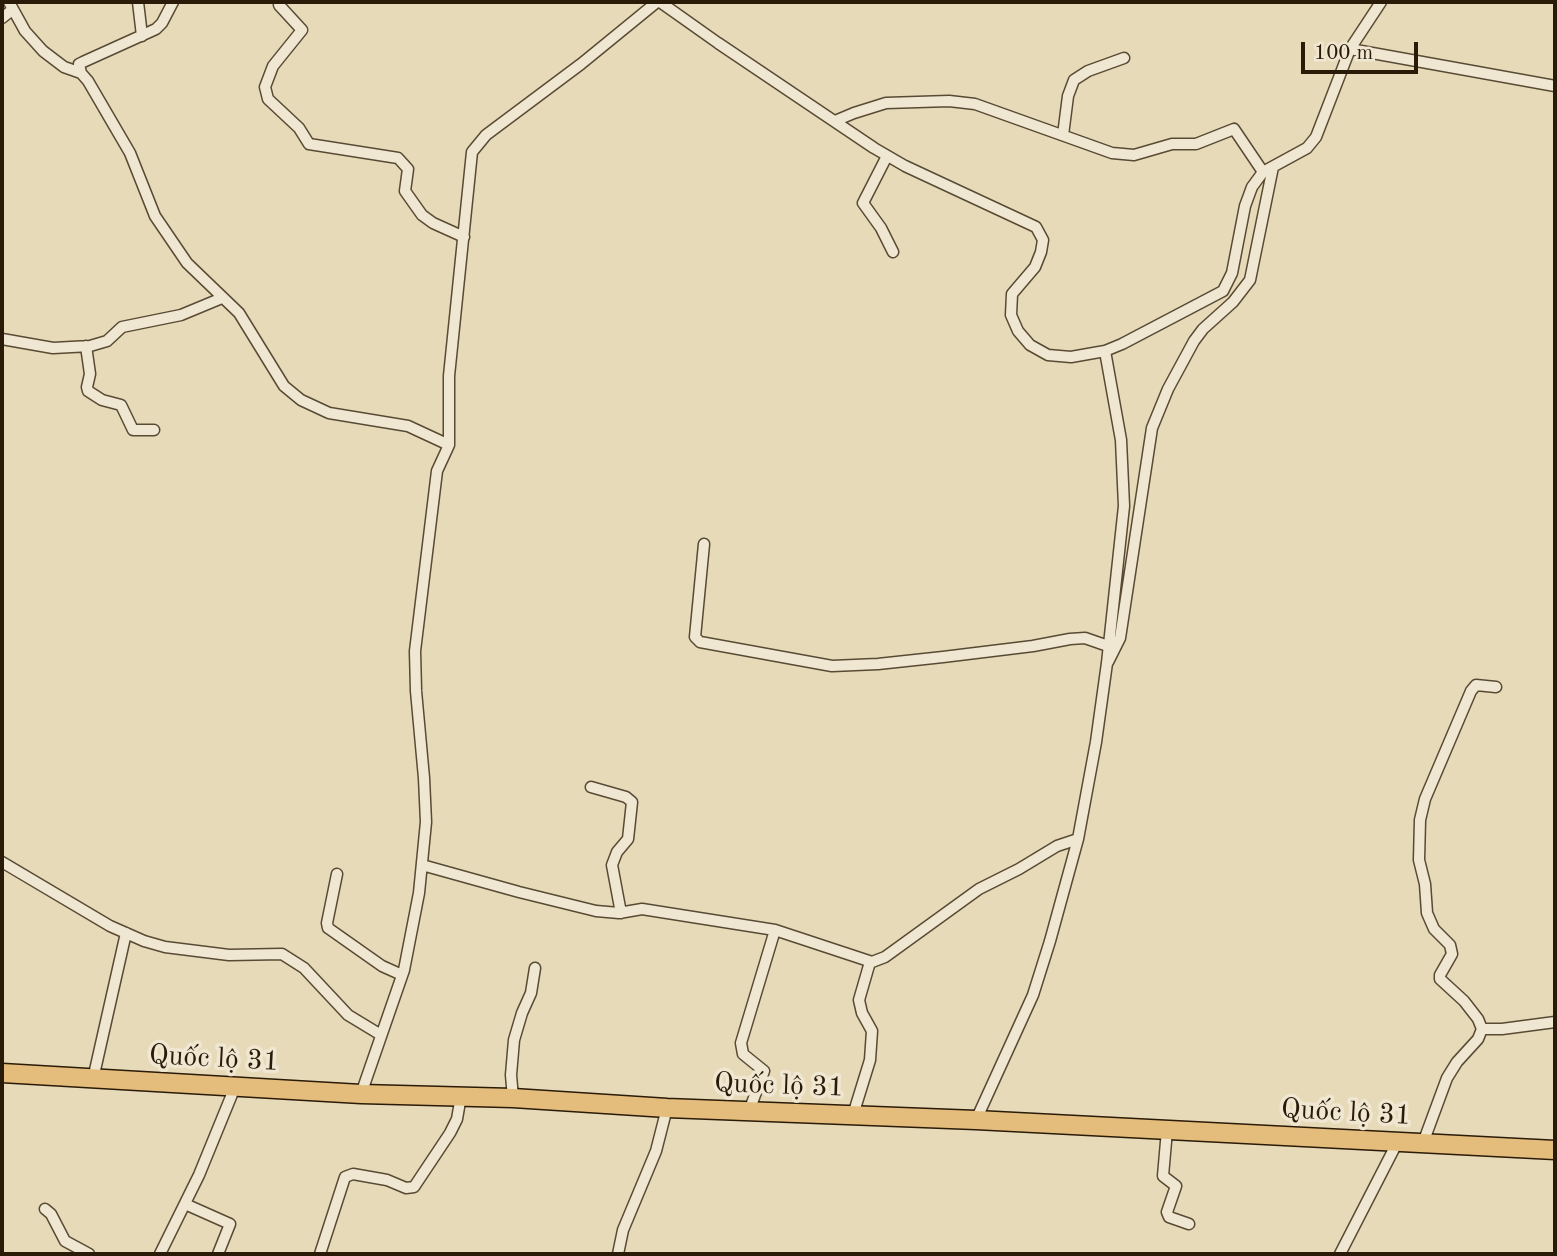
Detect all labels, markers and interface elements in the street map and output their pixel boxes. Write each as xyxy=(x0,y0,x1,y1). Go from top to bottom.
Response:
scale bar xyxy=(1305,28,1422,72)
text: 100 m xyxy=(1314,43,1373,64)
street label: Quốc lộ 31 xyxy=(148,1039,280,1079)
street label: Quốc lộ 31 xyxy=(713,1067,845,1105)
street label: Quốc lộ 31 xyxy=(1280,1093,1412,1133)

